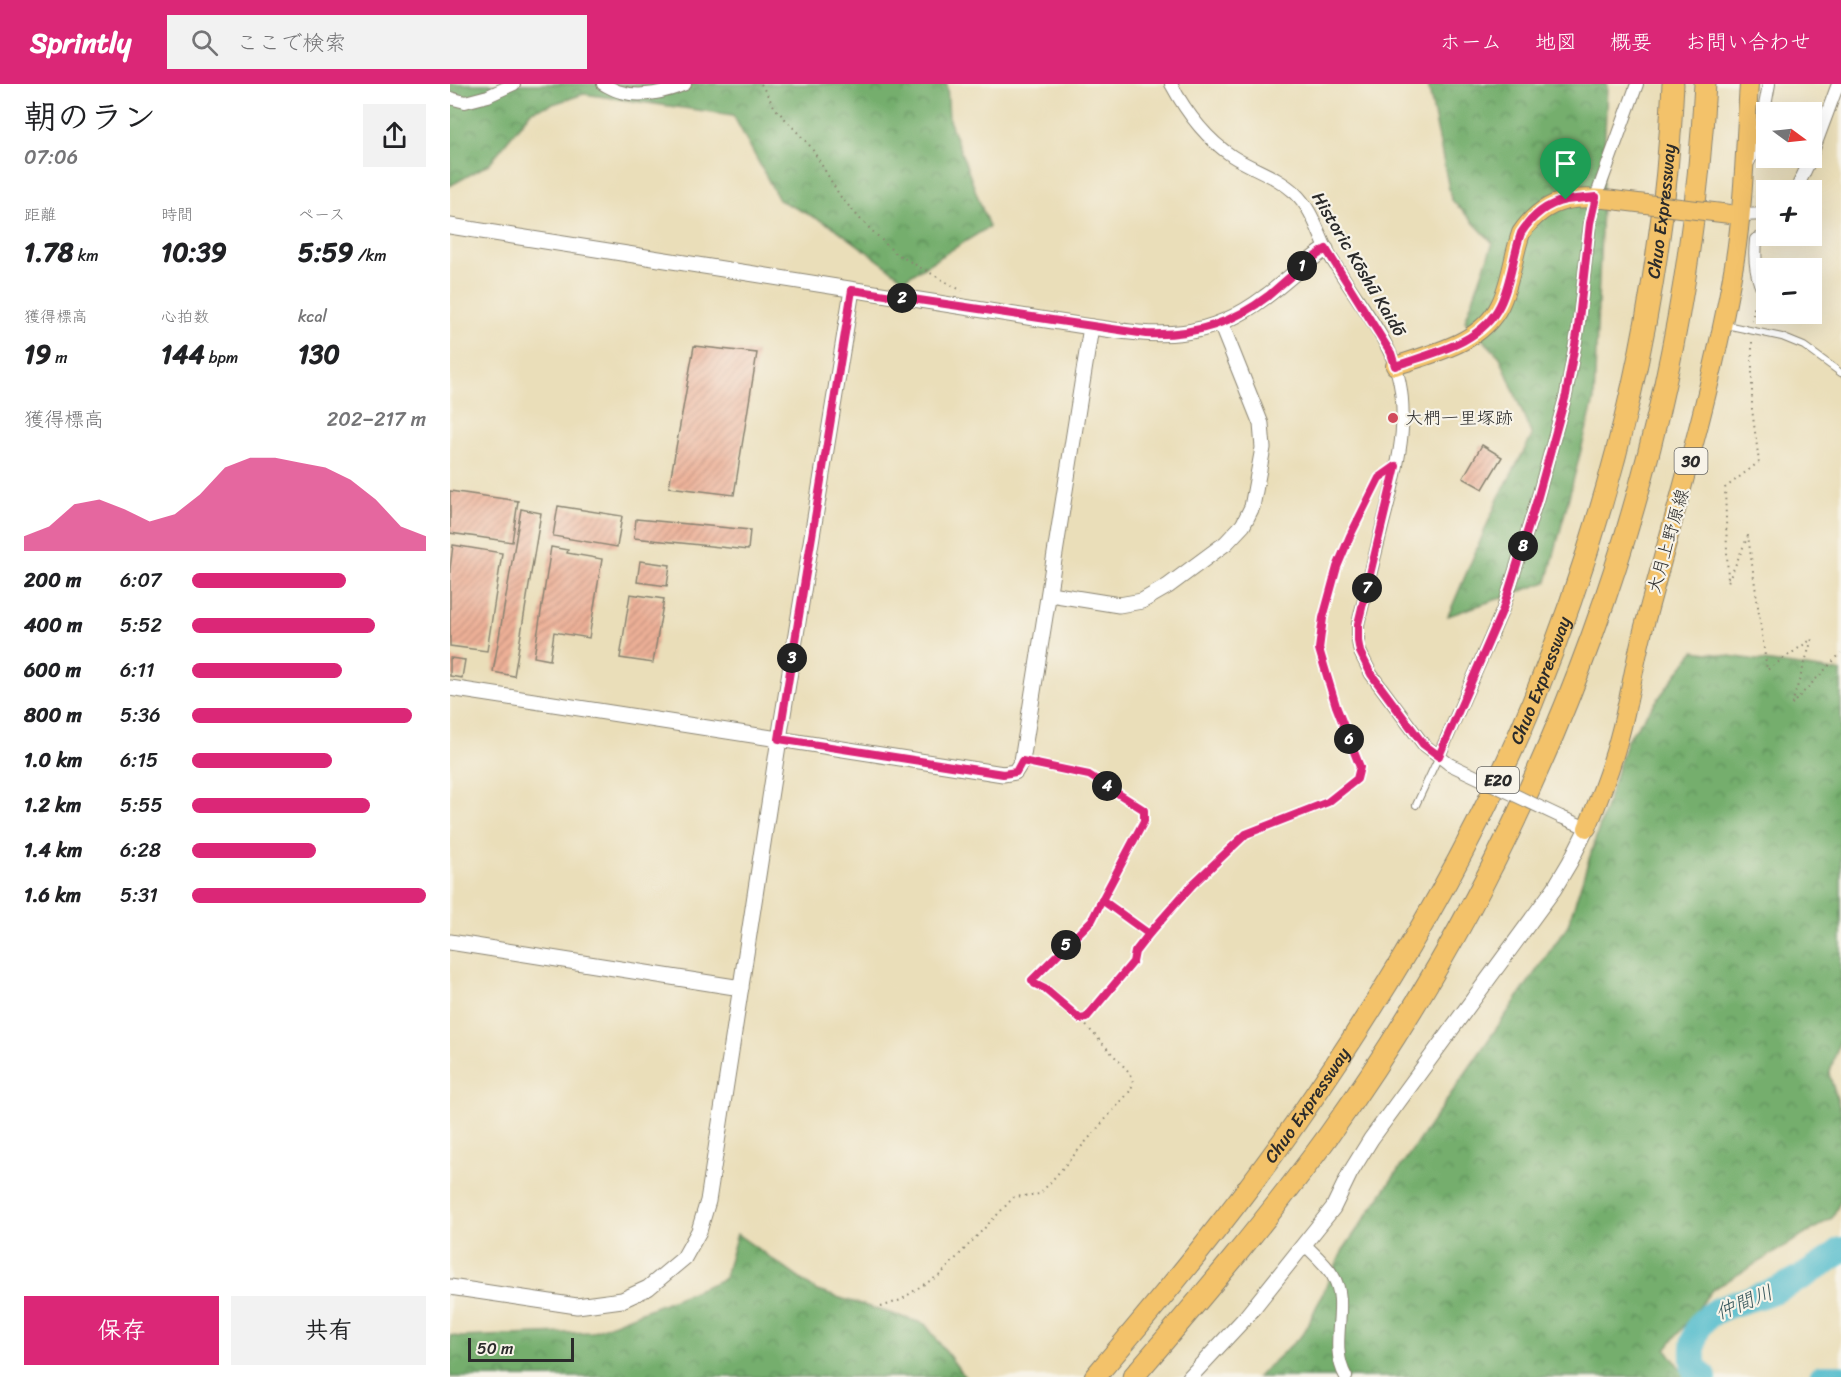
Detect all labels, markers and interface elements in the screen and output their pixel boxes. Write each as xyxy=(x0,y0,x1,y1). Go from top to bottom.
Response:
search box xyxy=(167,15,587,69)
text: Sprintly xyxy=(30,18,131,67)
text: ここで検索 xyxy=(236,23,346,62)
text: ホーム xyxy=(1440,23,1502,61)
text: 地図 xyxy=(1535,23,1577,61)
text: 概要 xyxy=(1610,23,1652,61)
text: お問い合わせ xyxy=(1685,23,1811,61)
icon: search xyxy=(188,26,221,59)
text: 朝のラン xyxy=(24,88,156,146)
north arrow xyxy=(1756,102,1822,168)
map controls xyxy=(1756,102,1822,324)
button: share xyxy=(363,104,426,167)
pin xyxy=(1540,138,1591,200)
text: 07:06 xyxy=(24,140,78,175)
street label: Chuo Expressway xyxy=(1637,142,1685,281)
icon: arrive xyxy=(1549,147,1582,180)
button: + xyxy=(1756,180,1822,246)
street label: Historic Kōshū Kaidō xyxy=(1303,185,1416,344)
text: 距離 xyxy=(24,200,56,229)
text: 時間 xyxy=(161,200,193,229)
text: ペース xyxy=(298,200,345,229)
text: 1.78 xyxy=(24,229,74,275)
text: 10:39 xyxy=(161,229,227,275)
text: 5:59 xyxy=(298,229,354,275)
text: km xyxy=(74,241,98,270)
text: /km xyxy=(354,241,386,270)
pin: 1 xyxy=(1287,251,1317,281)
text: 1 xyxy=(1299,251,1305,280)
button: − xyxy=(1756,258,1822,324)
pin: 2 xyxy=(887,283,917,313)
text: 2 xyxy=(897,283,907,312)
text: 獲得標高 xyxy=(24,302,88,331)
text: 心拍数 xyxy=(161,302,209,331)
text: kcal xyxy=(298,302,327,331)
text: 19 xyxy=(24,331,51,377)
text: 144 xyxy=(161,331,205,377)
text: 130 xyxy=(298,331,340,377)
text: m xyxy=(51,343,68,372)
text: bpm xyxy=(205,343,238,372)
text: 獲得標高 xyxy=(24,402,104,437)
text: 202–217 m xyxy=(327,402,426,437)
place label: 大椚一里塚跡 xyxy=(1405,402,1513,434)
marker: 大椚一里塚跡 xyxy=(1386,411,1400,425)
road number: 30 xyxy=(1674,448,1708,474)
street label: 大月上野原線 xyxy=(1638,485,1698,597)
pin: 8 xyxy=(1508,531,1538,561)
text: 8 xyxy=(1518,531,1528,560)
text: 200 m xyxy=(24,563,81,598)
text: 6:07 xyxy=(120,563,161,598)
pin: 7 xyxy=(1352,573,1382,603)
text: 7 xyxy=(1362,573,1372,602)
text: 400 m xyxy=(24,608,82,643)
text: 5:52 xyxy=(120,608,162,643)
street label: Chuo Expressway xyxy=(1501,611,1580,750)
pin: 3 xyxy=(777,643,807,673)
text: 3 xyxy=(788,643,796,672)
text: 600 m xyxy=(24,653,81,688)
text: 6:11 xyxy=(120,653,155,688)
text: 800 m xyxy=(24,698,82,733)
text: 5:36 xyxy=(120,698,161,733)
pin: 6 xyxy=(1334,724,1364,754)
text: 6 xyxy=(1344,724,1354,753)
text: 1.0 km xyxy=(24,743,82,778)
text: 6:15 xyxy=(120,743,158,778)
road number: E20 xyxy=(1477,767,1519,793)
pin: 4 xyxy=(1092,771,1122,801)
text: 4 xyxy=(1102,771,1112,800)
text: 1.2 km xyxy=(24,788,81,823)
text: 5:55 xyxy=(120,788,163,823)
text: 1.4 km xyxy=(24,833,82,868)
text: 6:28 xyxy=(120,833,161,868)
text: 1.6 km xyxy=(24,878,81,913)
text: 5:31 xyxy=(120,878,158,913)
pin: 5 xyxy=(1051,930,1081,960)
text: 5 xyxy=(1061,930,1071,959)
street label: Chuo Expressway xyxy=(1256,1040,1359,1170)
water label: 仲間川 xyxy=(1710,1275,1779,1330)
button: 保存 xyxy=(24,1296,219,1365)
button: 共有 xyxy=(231,1296,426,1365)
text: 50 m xyxy=(477,1334,513,1363)
scale bar xyxy=(468,1335,574,1362)

